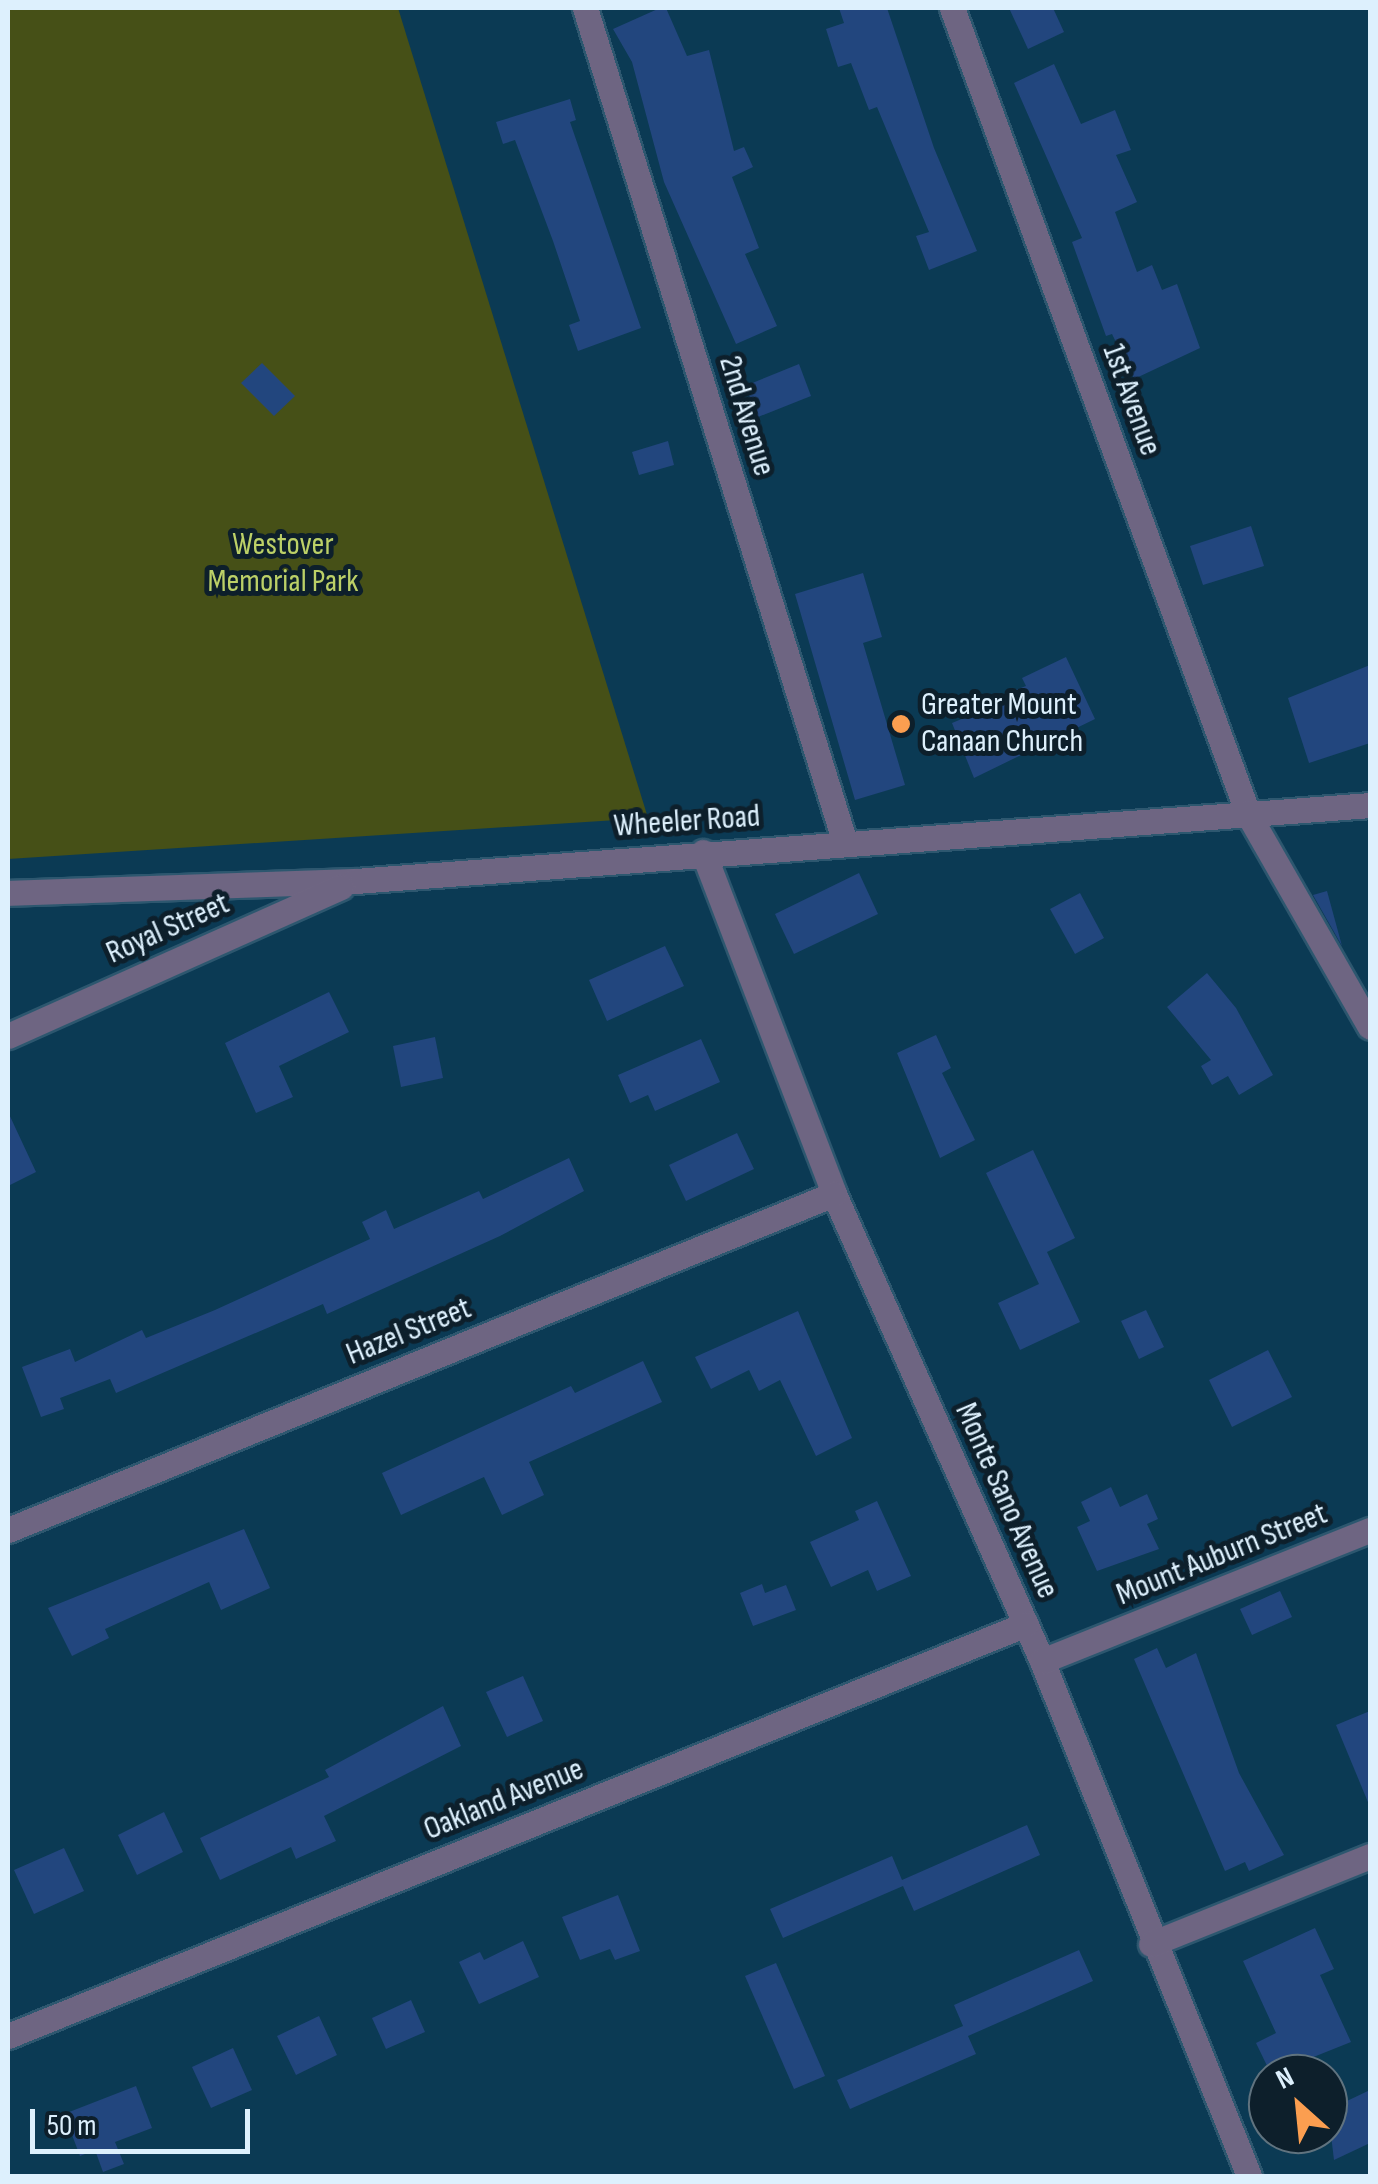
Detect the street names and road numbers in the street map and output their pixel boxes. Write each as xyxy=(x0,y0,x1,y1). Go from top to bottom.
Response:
street label: 1st Avenue xyxy=(1093,339,1169,461)
street label: 2nd Avenue xyxy=(710,351,782,481)
street label: Wheeler Road xyxy=(613,798,761,846)
street label: Royal Street xyxy=(101,885,235,973)
street label: Hazel Street xyxy=(341,1290,477,1374)
street label: Monte Sano Avenue xyxy=(946,1397,1066,1605)
street label: Mount Auburn Street xyxy=(1111,1495,1333,1615)
street label: Oakland Avenue xyxy=(419,1751,589,1849)

